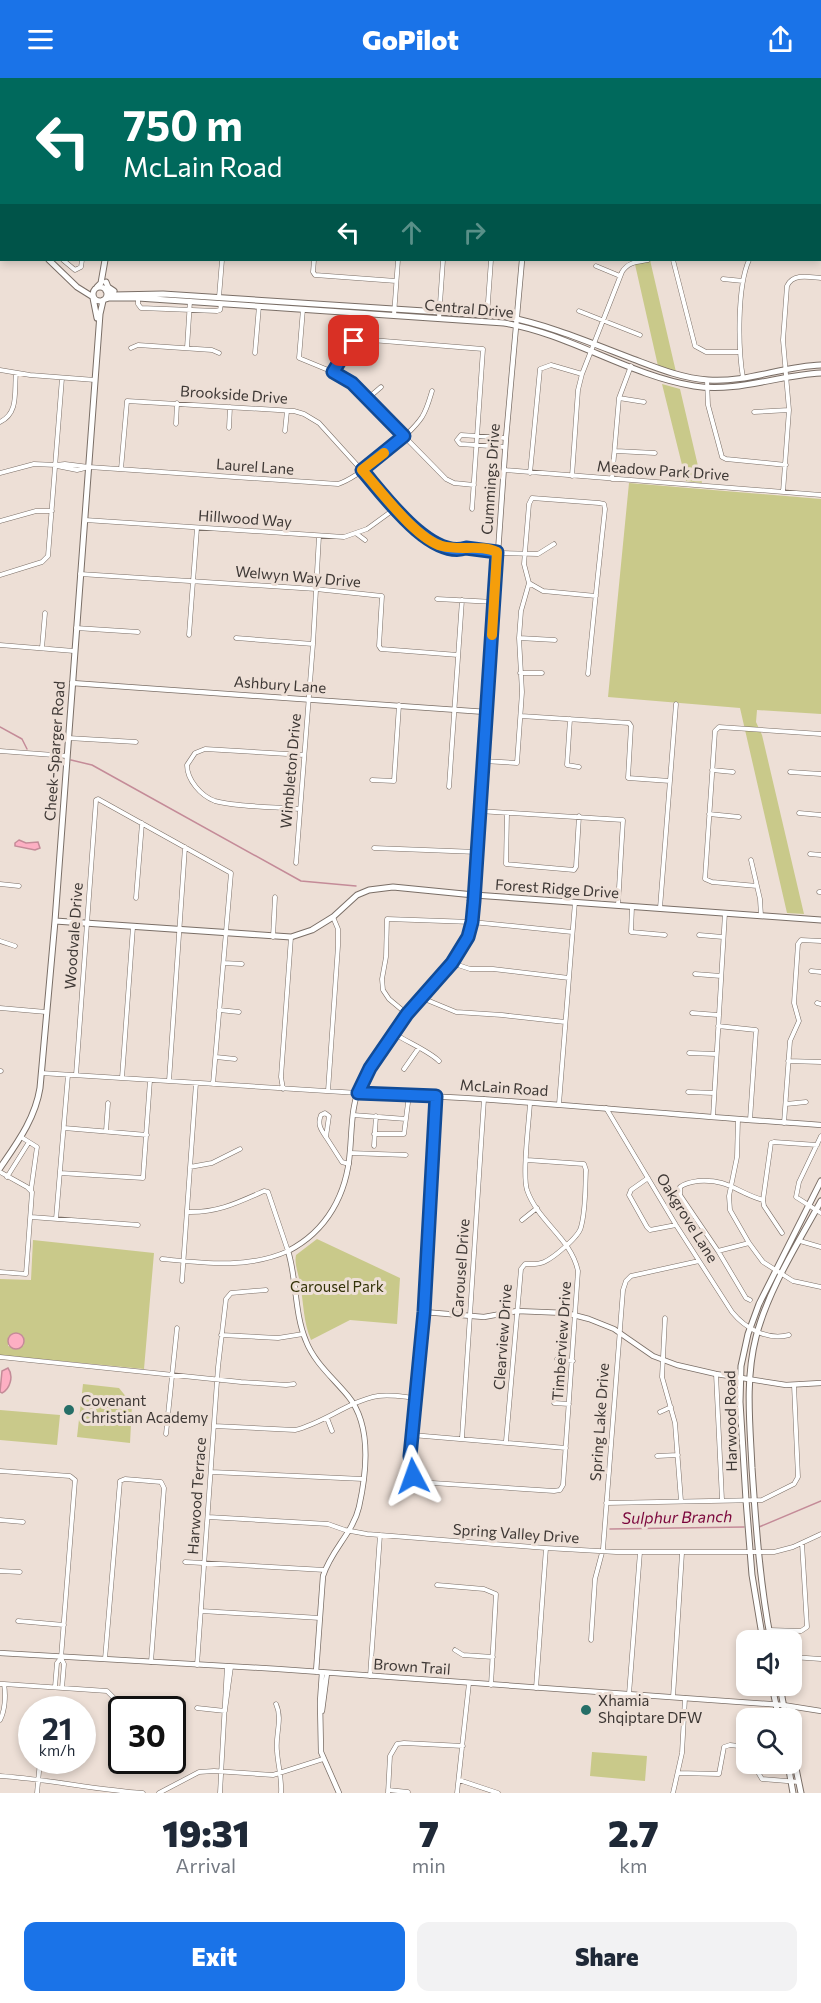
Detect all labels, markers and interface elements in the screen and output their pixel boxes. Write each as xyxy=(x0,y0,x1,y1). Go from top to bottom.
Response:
icon: menu xyxy=(24,23,57,56)
text: GoPilot xyxy=(362,23,459,56)
icon: share xyxy=(764,23,797,56)
text: 750 m xyxy=(123,98,243,150)
icon: left xyxy=(24,102,102,180)
text: McLain Road xyxy=(123,150,282,183)
icon: left xyxy=(332,216,365,249)
icon: ahead xyxy=(395,216,428,249)
icon: right xyxy=(458,216,491,249)
street label: Central Drive xyxy=(424,295,515,321)
pin xyxy=(328,315,379,366)
icon: arrive xyxy=(337,324,370,357)
street label: Brookside Drive xyxy=(180,381,289,407)
street label: Cummings Drive xyxy=(477,423,503,535)
street label: Laurel Lane xyxy=(215,454,295,478)
street label: Meadow Park Drive xyxy=(596,456,730,484)
street label: Hillwood Way xyxy=(198,506,293,530)
street label: Welwyn Way Drive xyxy=(234,562,362,590)
street label: Ashbury Lane xyxy=(233,672,327,696)
street label: Cheek-Sparger Road xyxy=(40,680,68,821)
street label: Wimbleton Drive xyxy=(276,713,304,829)
street label: Forest Ridge Drive xyxy=(494,875,620,901)
street label: Woodvale Drive xyxy=(60,882,86,990)
street label: McLain Road xyxy=(459,1075,549,1099)
street label: Oakgrove Lane xyxy=(653,1169,723,1266)
street label: Carousel Drive xyxy=(448,1218,472,1318)
park label: Carousel Park xyxy=(290,1277,384,1295)
street label: Timberview Drive xyxy=(548,1281,574,1401)
street label: Clearview Drive xyxy=(489,1283,515,1391)
street label: Spring Lake Drive xyxy=(586,1362,612,1482)
street label: Harwood Road xyxy=(720,1370,740,1472)
place label: Covenant Christian Academy xyxy=(81,1391,209,1426)
marker: Covenant Christian Academy xyxy=(62,1403,76,1417)
street label: Harwood Terrace xyxy=(183,1437,209,1555)
position arrow xyxy=(381,1444,445,1508)
water label: Sulphur Branch xyxy=(622,1506,732,1527)
street label: Spring Valley Drive xyxy=(452,1520,580,1546)
map controls xyxy=(736,1630,802,1774)
button: sound xyxy=(736,1630,802,1696)
street label: Brown Trail xyxy=(373,1654,451,1678)
place label: Xhamia Shqiptare DFW xyxy=(598,1691,702,1726)
speed limit sign: 30 xyxy=(108,1696,186,1774)
marker: Xhamia Shqiptare DFW xyxy=(579,1703,593,1717)
button: search xyxy=(736,1708,802,1774)
text: 21 xyxy=(42,1709,72,1746)
text: km/h xyxy=(39,1741,75,1759)
text: 19:31 xyxy=(162,1810,250,1854)
text: 7 xyxy=(419,1810,439,1854)
text: 2.7 xyxy=(608,1810,659,1854)
text: Arrival xyxy=(176,1853,236,1877)
text: min xyxy=(412,1853,446,1877)
text: km xyxy=(619,1853,648,1877)
button: Exit xyxy=(24,1922,405,1991)
button: Share xyxy=(417,1922,797,1991)

